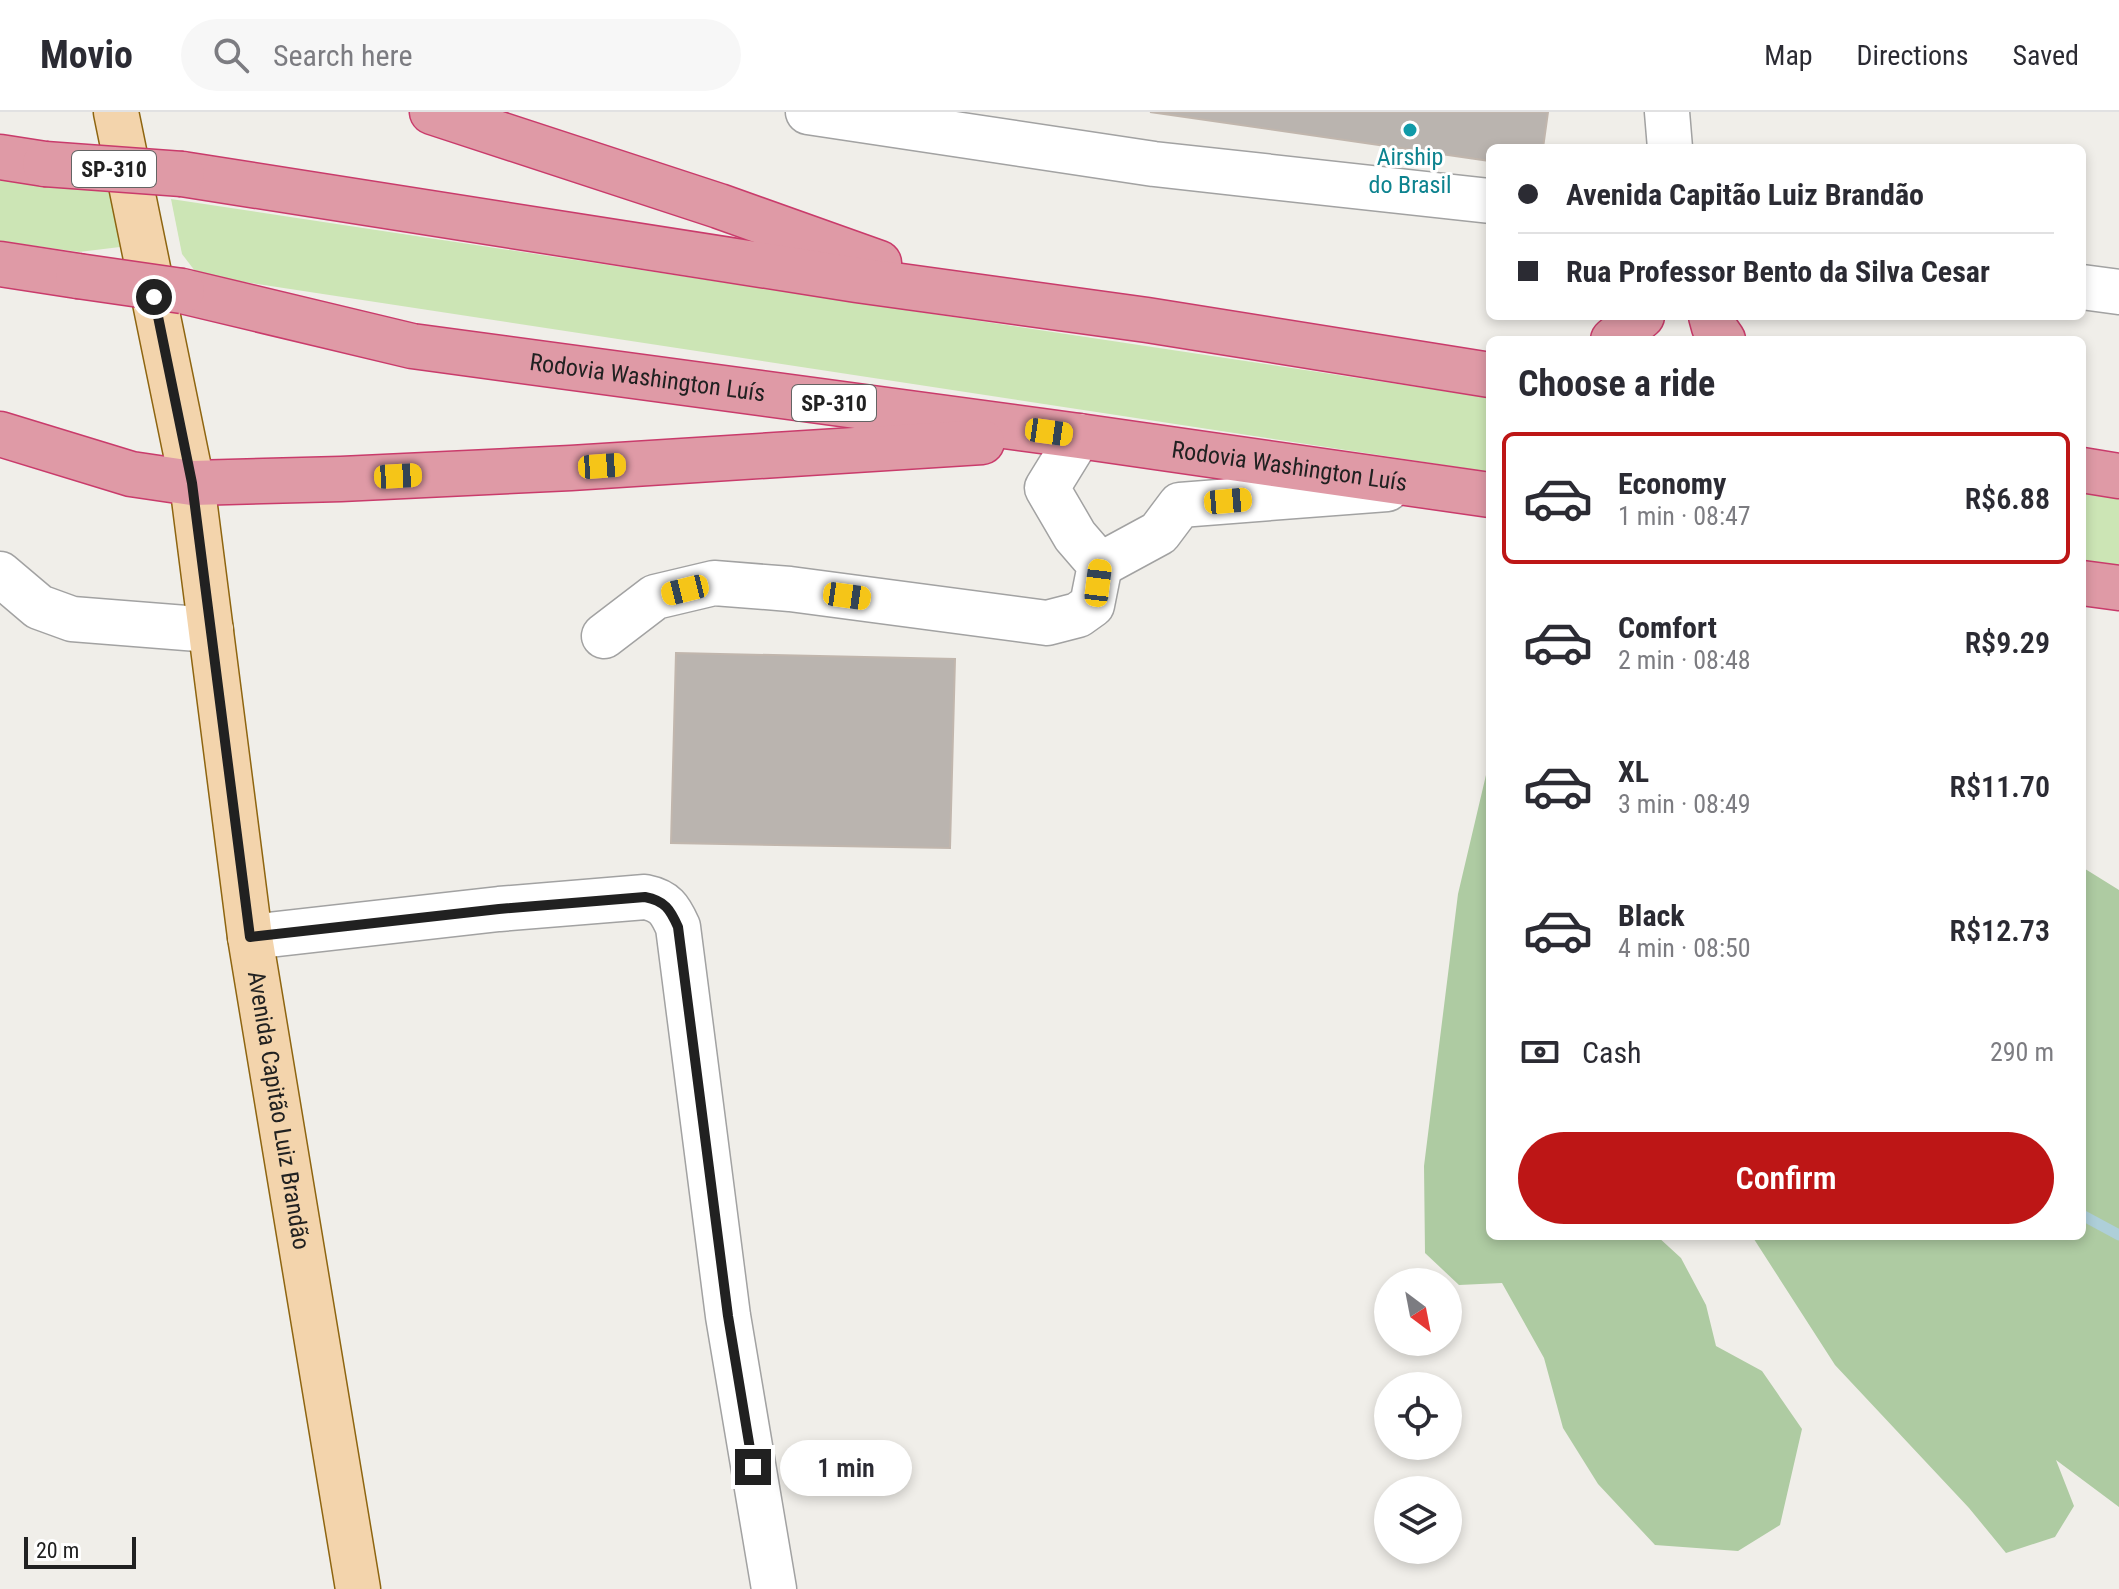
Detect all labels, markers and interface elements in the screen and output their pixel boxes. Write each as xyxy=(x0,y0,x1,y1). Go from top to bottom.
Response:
search box xyxy=(181,19,741,91)
text: Movio xyxy=(40,33,133,77)
icon: search xyxy=(209,33,253,77)
text: Search here xyxy=(273,38,413,73)
text: Map xyxy=(1764,39,1813,72)
text: Directions xyxy=(1857,39,1968,72)
text: Saved xyxy=(2012,39,2079,72)
marker: Airship do Brasil xyxy=(1401,121,1419,139)
place label: Airship do Brasil xyxy=(1369,143,1451,199)
road number: SP-310 xyxy=(72,151,156,187)
text: Avenida Capitão Luiz Brandão xyxy=(1566,177,1924,212)
text: Rua Professor Bento da Silva Cesar xyxy=(1566,254,1990,289)
route start xyxy=(136,279,172,315)
street label: Rodovia Washington Luís xyxy=(528,348,767,408)
text: Choose a ride xyxy=(1518,363,1715,405)
road number: SP-310 xyxy=(792,385,876,421)
car xyxy=(1024,417,1074,447)
street label: Rodovia Washington Luís xyxy=(1170,435,1409,497)
car xyxy=(577,452,627,480)
icon: car xyxy=(1522,462,1594,534)
car xyxy=(373,463,423,489)
text: Economy xyxy=(1618,466,1726,501)
text: R$6.88 xyxy=(1965,481,2050,516)
car xyxy=(1203,487,1253,515)
text: 1 min · 08:47 xyxy=(1618,501,1751,531)
car xyxy=(1083,558,1113,608)
car xyxy=(659,573,711,607)
car xyxy=(822,581,872,611)
icon: car xyxy=(1522,606,1594,678)
text: Comfort xyxy=(1618,610,1717,645)
text: R$9.29 xyxy=(1965,625,2050,660)
text: 2 min · 08:48 xyxy=(1618,645,1751,675)
icon: car xyxy=(1522,750,1594,822)
text: XL xyxy=(1618,754,1649,789)
text: R$11.70 xyxy=(1950,769,2050,804)
text: 3 min · 08:49 xyxy=(1618,789,1751,819)
icon: car xyxy=(1522,894,1594,966)
text: Black xyxy=(1618,898,1685,933)
text: R$12.73 xyxy=(1950,913,2050,948)
text: 4 min · 08:50 xyxy=(1618,933,1751,963)
street label: Avenida Capitão Luiz Brandão xyxy=(242,969,316,1252)
icon: cash xyxy=(1518,1030,1562,1074)
text: Cash xyxy=(1582,1035,1642,1070)
text: 290 m xyxy=(1990,1037,2054,1067)
button: Confirm xyxy=(1518,1132,2054,1224)
north arrow xyxy=(1374,1268,1462,1356)
map controls xyxy=(1374,1268,1462,1564)
button: locate xyxy=(1374,1372,1462,1460)
callout: 1 min xyxy=(781,1439,913,1495)
route end xyxy=(735,1449,771,1485)
text: 1 min xyxy=(817,1453,875,1483)
button: layers xyxy=(1374,1476,1462,1564)
scale bar xyxy=(24,1533,136,1569)
text: 20 m xyxy=(36,1538,79,1563)

